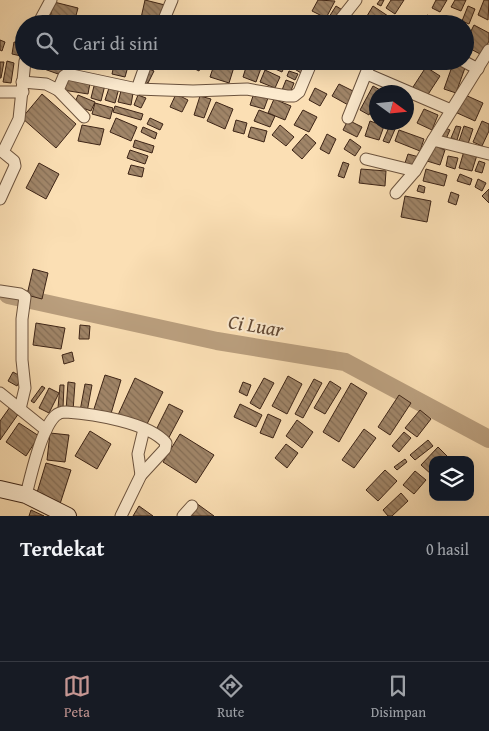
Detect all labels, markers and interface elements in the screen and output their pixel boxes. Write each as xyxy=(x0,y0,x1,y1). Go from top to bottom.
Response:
search box xyxy=(15,15,474,70)
icon: search xyxy=(33,29,61,57)
text: Cari di sini xyxy=(73,29,158,57)
north arrow xyxy=(369,85,414,130)
water label: Ci Luar xyxy=(227,306,286,344)
map controls xyxy=(429,456,474,501)
button: layers xyxy=(429,456,474,501)
text: Terdekat xyxy=(20,533,104,564)
text: 0 hasil xyxy=(426,537,469,561)
tab: Peta xyxy=(63,672,91,722)
tab: Rute xyxy=(217,672,245,722)
tab: Disimpan xyxy=(371,672,426,722)

